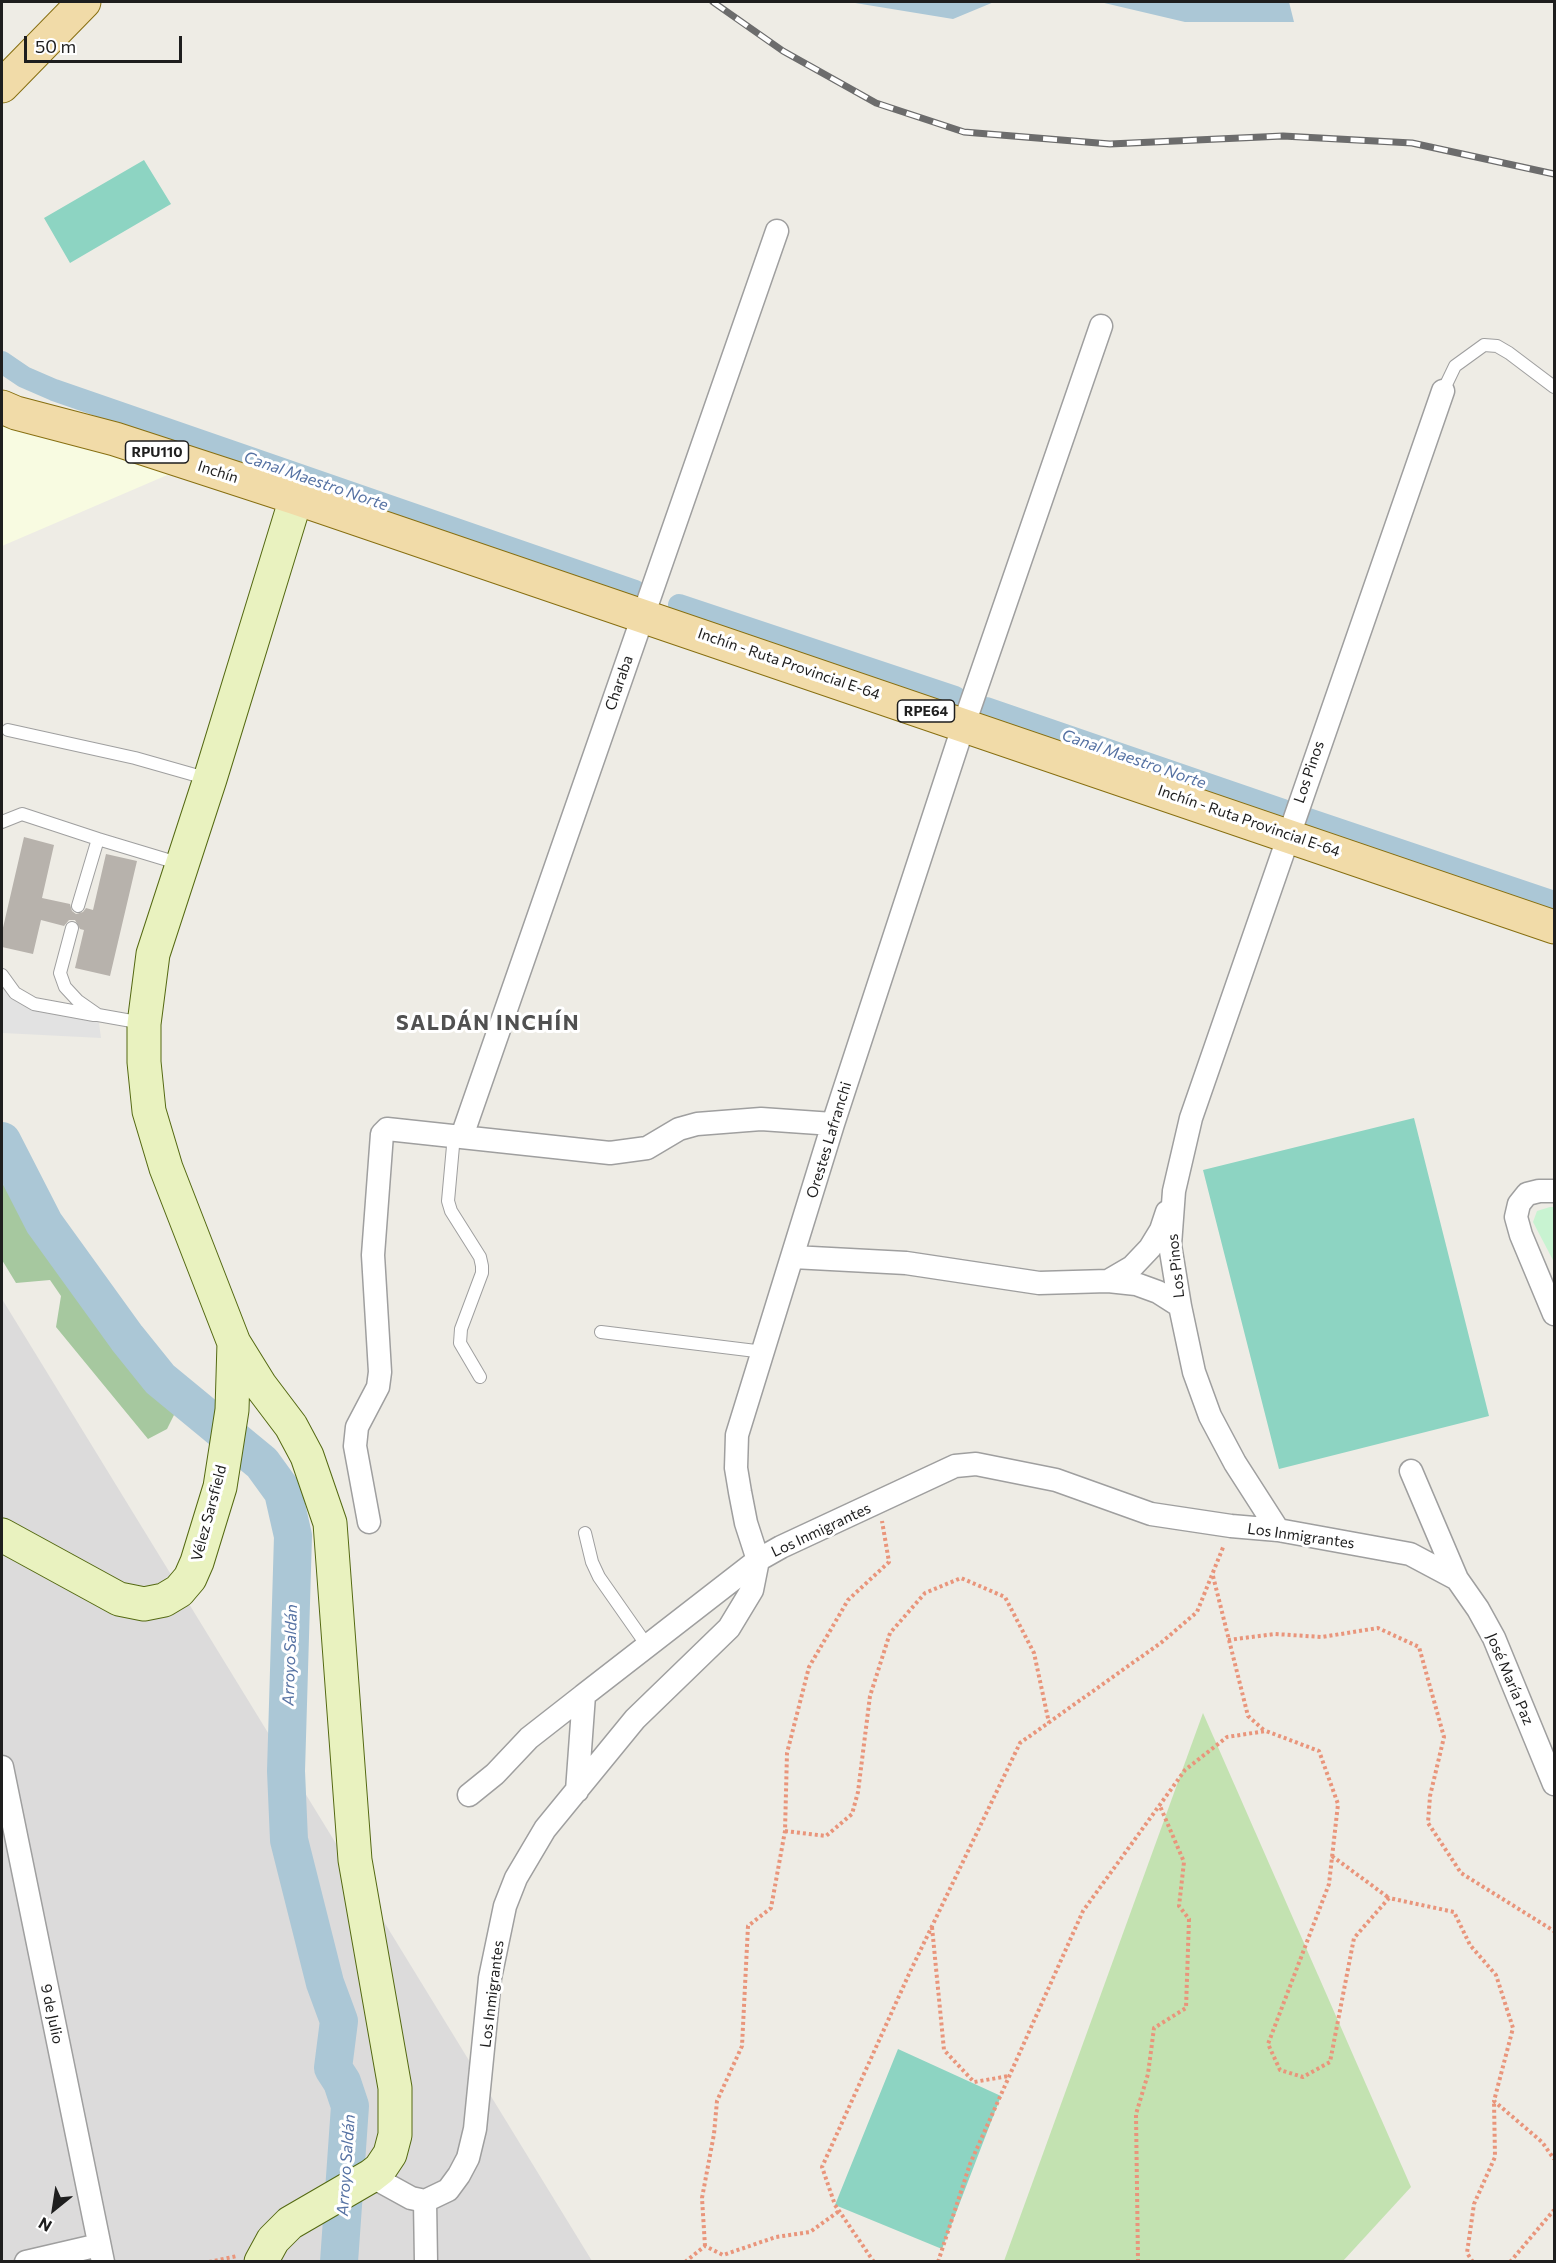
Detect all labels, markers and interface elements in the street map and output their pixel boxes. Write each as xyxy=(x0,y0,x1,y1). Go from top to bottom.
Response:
scale bar xyxy=(27,24,184,62)
text: 50 m xyxy=(35,35,76,57)
road number: RPU110 xyxy=(126,441,188,463)
water label: Canal Maestro Norte xyxy=(241,447,391,515)
street label: Inchín xyxy=(196,457,240,487)
street label: Inchín - Ruta Provincial E-64 xyxy=(695,624,883,704)
street label: Charaba xyxy=(601,653,637,713)
road number: RPE64 xyxy=(898,700,954,722)
water label: Canal Maestro Norte xyxy=(1059,725,1209,793)
street label: Los Pinos xyxy=(1290,739,1328,805)
street label: Inchín - Ruta Provincial E-64 xyxy=(1155,781,1343,861)
district label: SALDÁN INCHÍN xyxy=(396,1010,580,1036)
street label: Orestes Lafranchi xyxy=(803,1080,855,1200)
street label: Los Pinos xyxy=(1164,1233,1188,1299)
street label: Vélez Sarsfield xyxy=(188,1463,230,1563)
street label: Los Inmigrantes xyxy=(768,1499,874,1561)
street label: Los Inmigrantes xyxy=(1246,1520,1356,1552)
water label: Arroyo Saldán xyxy=(279,1604,301,1706)
street label: José María Paz xyxy=(1483,1630,1537,1728)
street label: Los Inmigrantes xyxy=(476,1939,508,2049)
street label: 9 de Julio xyxy=(37,1982,67,2046)
water label: Arroyo Saldán xyxy=(333,2114,359,2216)
north arrow xyxy=(24,2179,84,2239)
text: N xyxy=(35,2214,55,2236)

